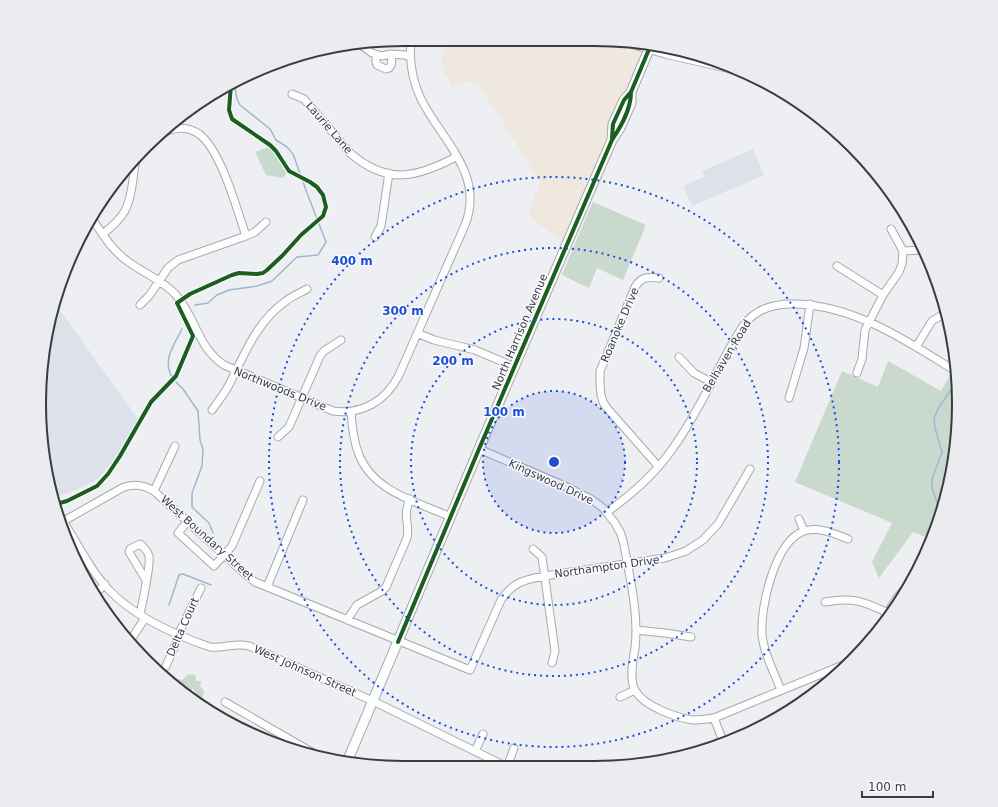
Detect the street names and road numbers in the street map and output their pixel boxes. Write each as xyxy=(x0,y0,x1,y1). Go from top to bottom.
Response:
street label: Laurie Lane xyxy=(303,99,355,157)
street label: North Harrison Avenue xyxy=(490,272,550,392)
street label: Roanoke Drive xyxy=(598,285,642,364)
street label: Belhaven Road xyxy=(700,317,754,395)
street label: Northwoods Drive xyxy=(232,364,328,414)
street label: Kingswood Drive xyxy=(506,457,596,507)
street label: West Boundary Street xyxy=(158,493,257,584)
street label: Northampton Drive xyxy=(554,553,661,581)
street label: Delta Court xyxy=(164,595,202,658)
street label: West Johnson Street xyxy=(252,643,359,700)

